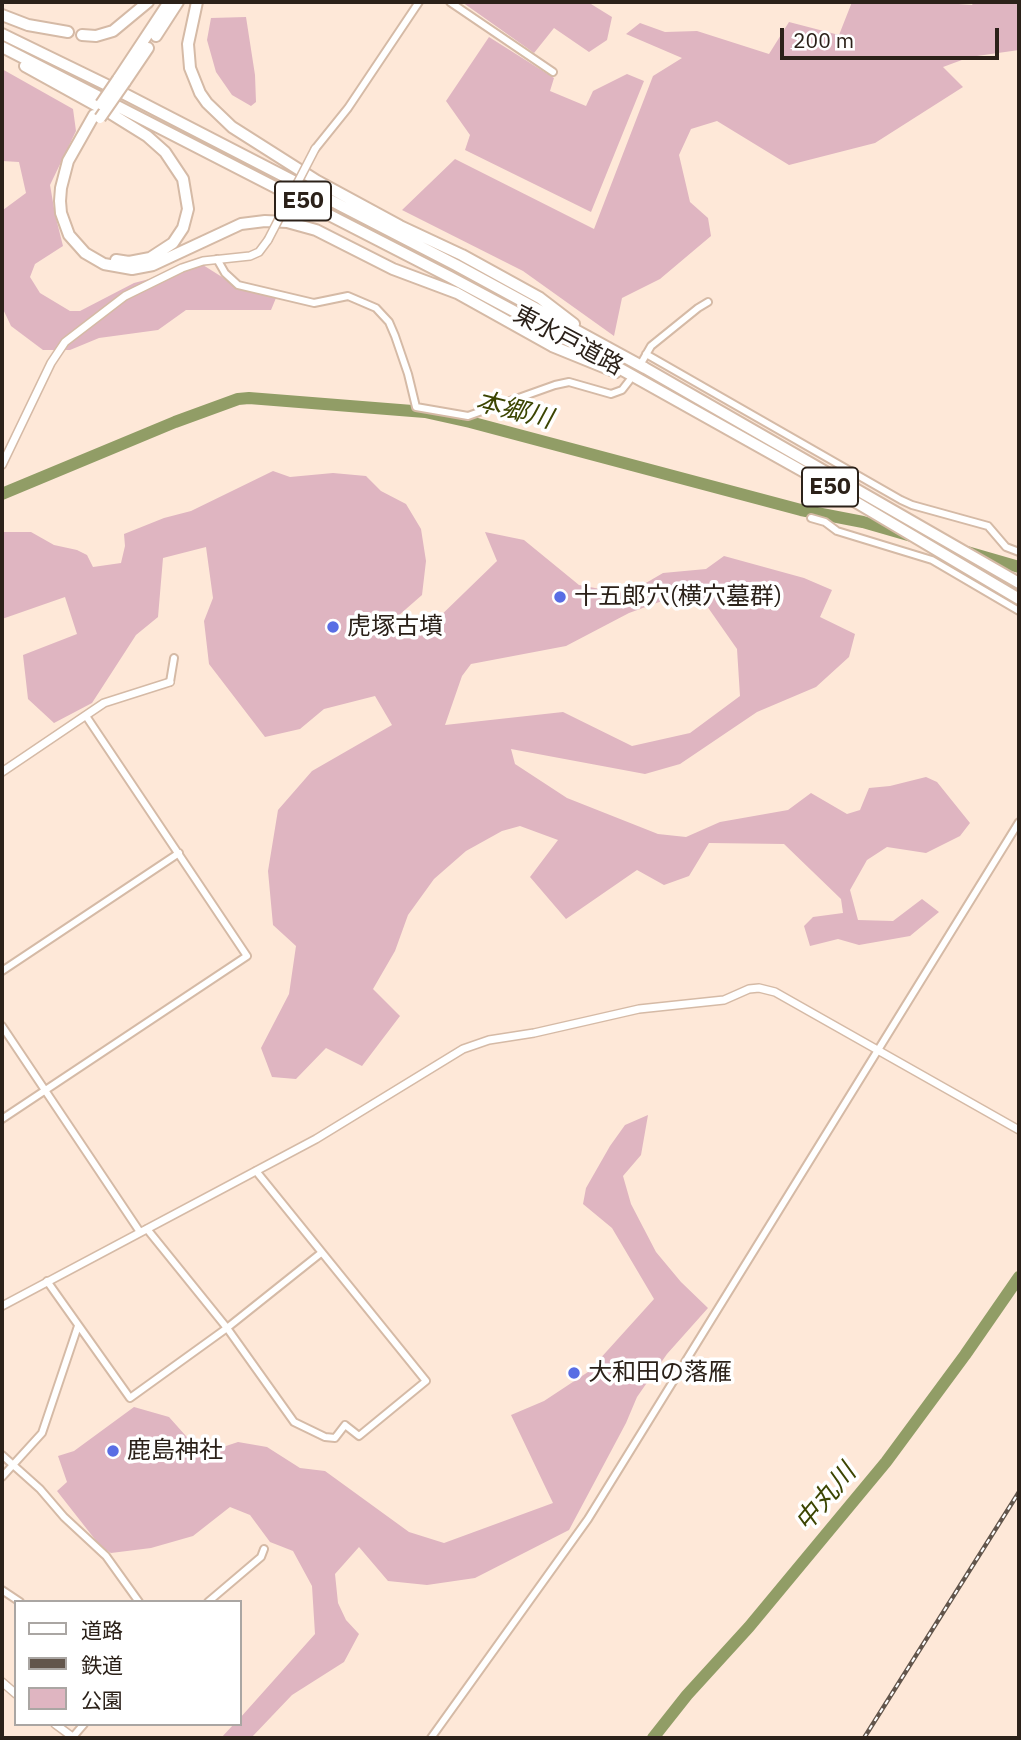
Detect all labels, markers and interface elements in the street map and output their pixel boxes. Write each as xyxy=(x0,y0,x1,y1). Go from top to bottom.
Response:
scale bar xyxy=(783,14,1002,58)
text: 200 m xyxy=(793,26,854,54)
road number: E50 xyxy=(275,182,331,220)
street label: 東水戸道路 xyxy=(508,300,628,382)
water label: 本郷川 xyxy=(472,386,556,436)
road number: E50 xyxy=(802,467,858,506)
place label: 十五郎穴(横穴墓群) xyxy=(574,583,782,611)
marker: 十五郎穴(横穴墓群) xyxy=(552,589,568,605)
place label: 虎塚古墳 xyxy=(347,613,443,641)
marker: 虎塚古墳 xyxy=(325,619,341,635)
place label: 大和田の落雁 xyxy=(588,1359,732,1387)
marker: 大和田の落雁 xyxy=(566,1365,582,1381)
place label: 鹿島神社 xyxy=(127,1437,223,1465)
marker: 鹿島神社 xyxy=(105,1443,121,1459)
water label: 中丸川 xyxy=(789,1458,863,1538)
legend xyxy=(14,1600,242,1726)
text: 道路 xyxy=(81,1616,123,1644)
text: 鉄道 xyxy=(81,1651,123,1679)
text: 公園 xyxy=(81,1686,123,1714)

